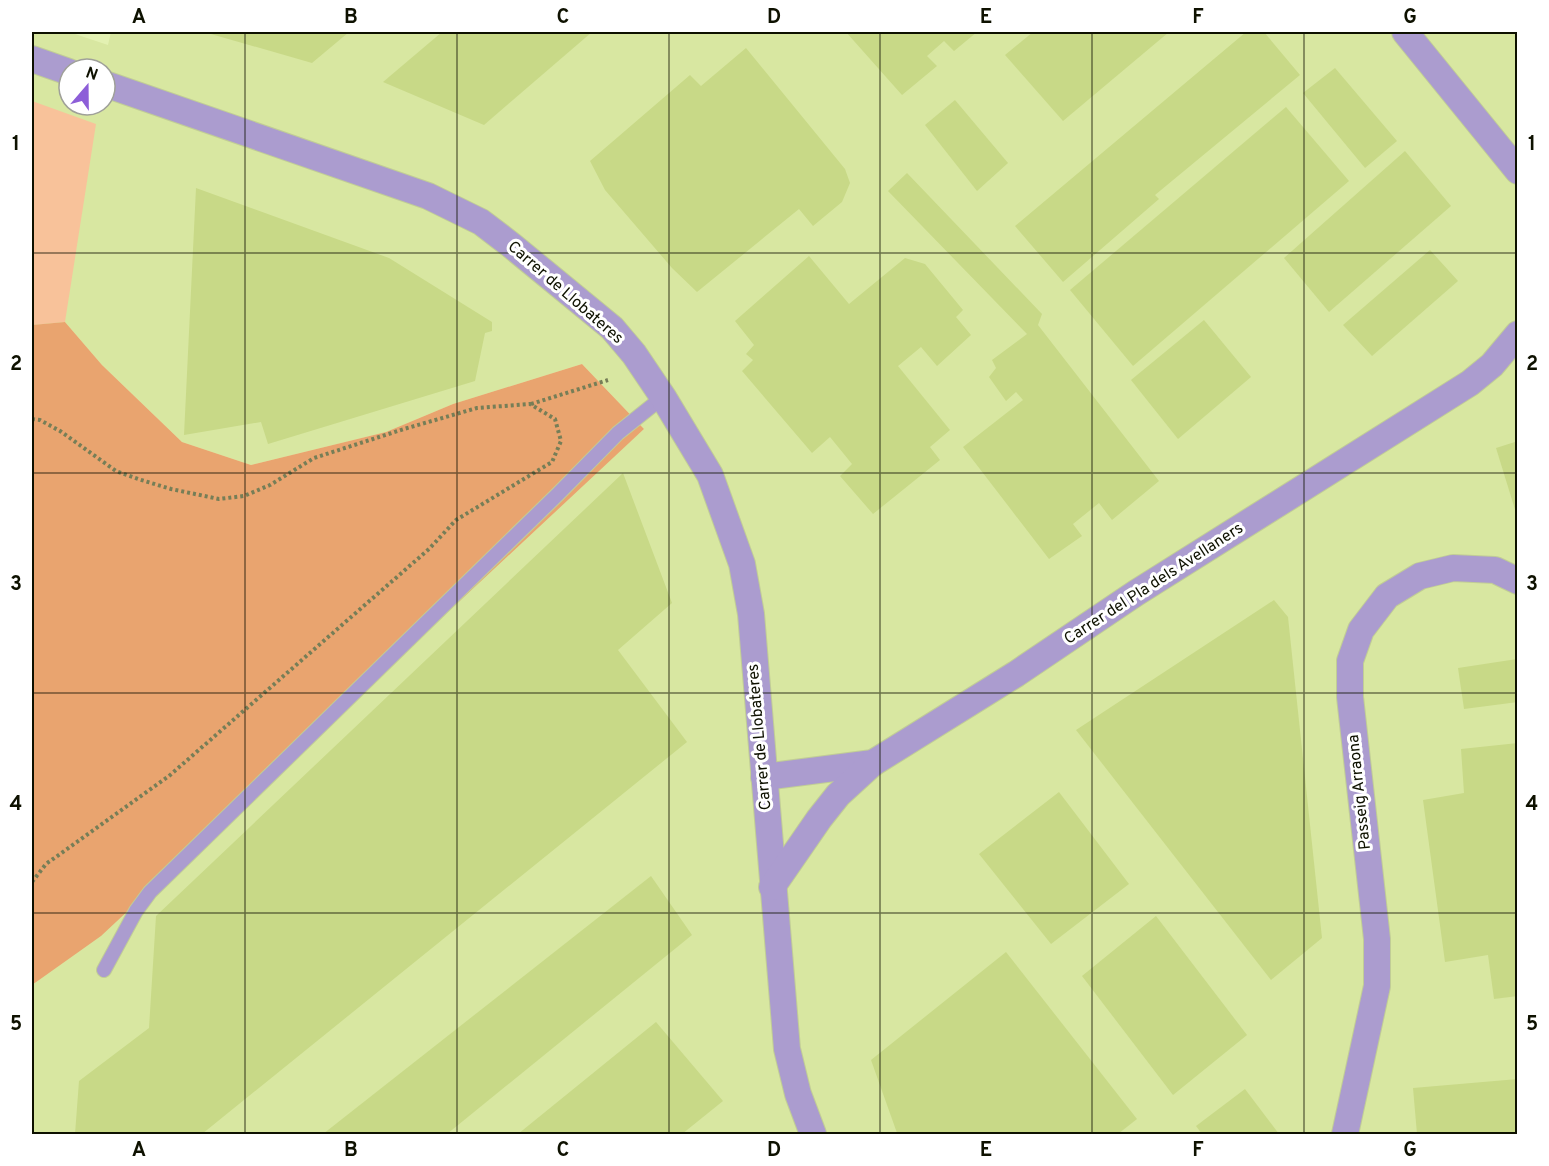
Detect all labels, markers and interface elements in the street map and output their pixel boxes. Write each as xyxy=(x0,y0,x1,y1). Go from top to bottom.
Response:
text: A xyxy=(132,5,146,31)
text: B xyxy=(344,5,358,31)
text: C xyxy=(557,5,569,31)
text: D xyxy=(767,5,781,31)
text: E xyxy=(980,5,992,31)
text: F xyxy=(1192,5,1204,31)
text: G xyxy=(1403,5,1417,31)
north arrow xyxy=(57,57,117,117)
text: N xyxy=(83,63,100,86)
text: 1 xyxy=(12,132,20,158)
text: 1 xyxy=(1528,132,1536,158)
street label: Carrer de Llobateres xyxy=(503,237,627,349)
text: 2 xyxy=(10,352,22,378)
text: 2 xyxy=(1526,352,1538,378)
street label: Carrer del Pla dels Avellaners xyxy=(1061,519,1247,649)
text: 3 xyxy=(10,572,22,598)
text: 3 xyxy=(1526,572,1538,598)
street label: Carrer de Llobateres xyxy=(744,663,776,811)
street label: Passeig Arraona xyxy=(1344,733,1376,851)
text: 4 xyxy=(10,792,22,818)
text: 4 xyxy=(1526,792,1538,818)
text: 5 xyxy=(10,1012,22,1038)
text: 5 xyxy=(1526,1012,1538,1038)
text: A xyxy=(132,1138,146,1164)
text: B xyxy=(344,1138,358,1164)
text: C xyxy=(557,1138,569,1164)
text: D xyxy=(767,1138,781,1164)
text: E xyxy=(980,1138,992,1164)
text: F xyxy=(1192,1138,1204,1164)
text: G xyxy=(1403,1138,1417,1164)

